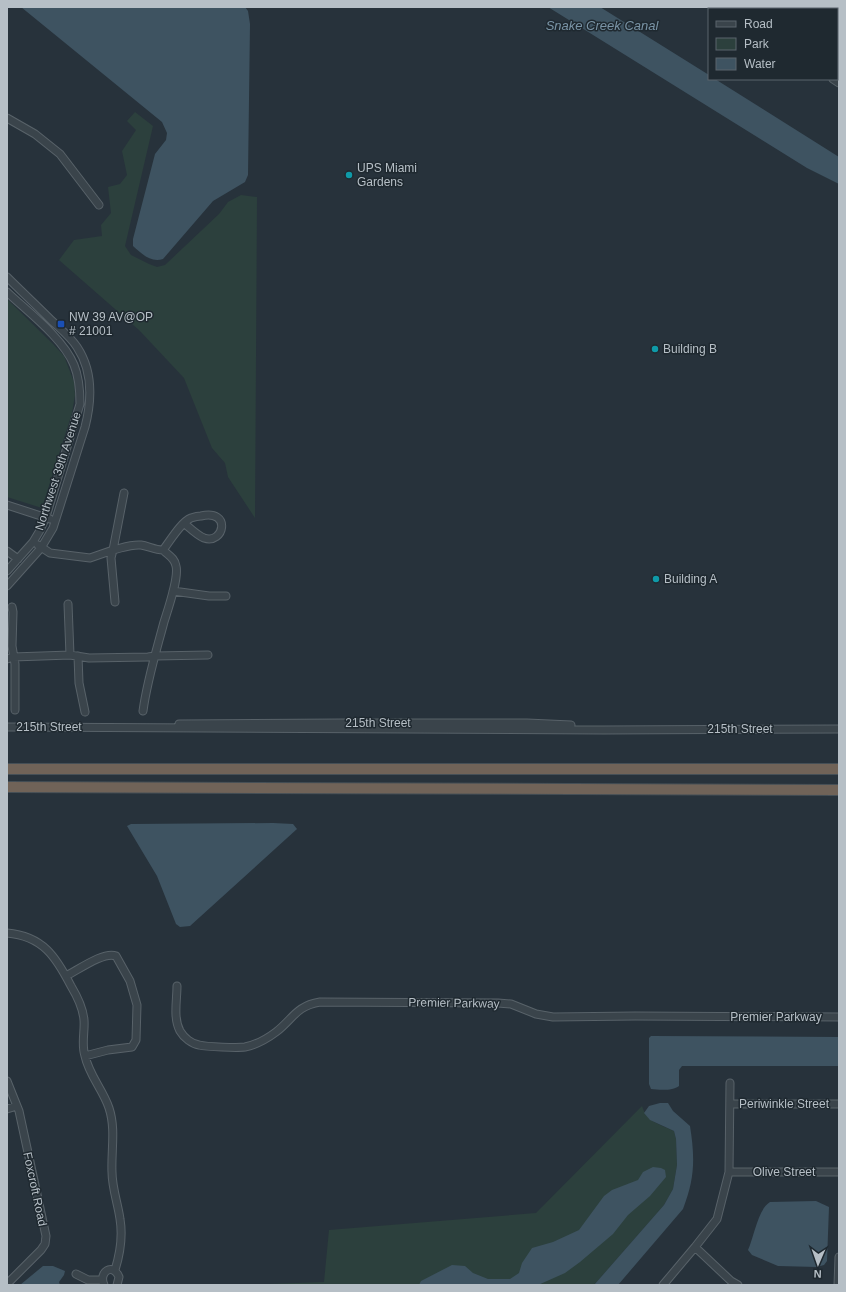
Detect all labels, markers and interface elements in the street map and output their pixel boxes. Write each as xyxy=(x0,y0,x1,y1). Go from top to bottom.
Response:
legend xyxy=(708,8,838,80)
text: Road xyxy=(744,17,773,31)
water label: Snake Creek Canal xyxy=(546,18,659,33)
text: Park xyxy=(744,37,770,51)
text: Water xyxy=(744,57,776,71)
place label: UPS Miami Gardens xyxy=(357,161,417,189)
marker: UPS Miami Gardens xyxy=(344,170,354,180)
place label: NW 39 AV@OP # 21001 xyxy=(69,310,153,338)
marker: NW 39 AV@OP # 21001 xyxy=(56,319,66,329)
place label: Building B xyxy=(663,342,717,356)
marker: Building B xyxy=(650,344,660,354)
street label: Northwest 39th Avenue xyxy=(32,410,84,532)
place label: Building A xyxy=(664,572,717,586)
marker: Building A xyxy=(651,574,661,584)
street label: 215th Street xyxy=(345,716,411,730)
street label: 215th Street xyxy=(16,720,82,734)
street label: 215th Street xyxy=(707,722,773,736)
street label: Premier Parkway xyxy=(408,995,500,1011)
street label: Premier Parkway xyxy=(730,1010,822,1024)
street label: Periwinkle Street xyxy=(739,1097,830,1111)
street label: Foxcroft Road xyxy=(20,1151,50,1227)
street label: Olive Street xyxy=(753,1165,816,1179)
north arrow xyxy=(798,1244,838,1284)
text: N xyxy=(813,1268,822,1280)

